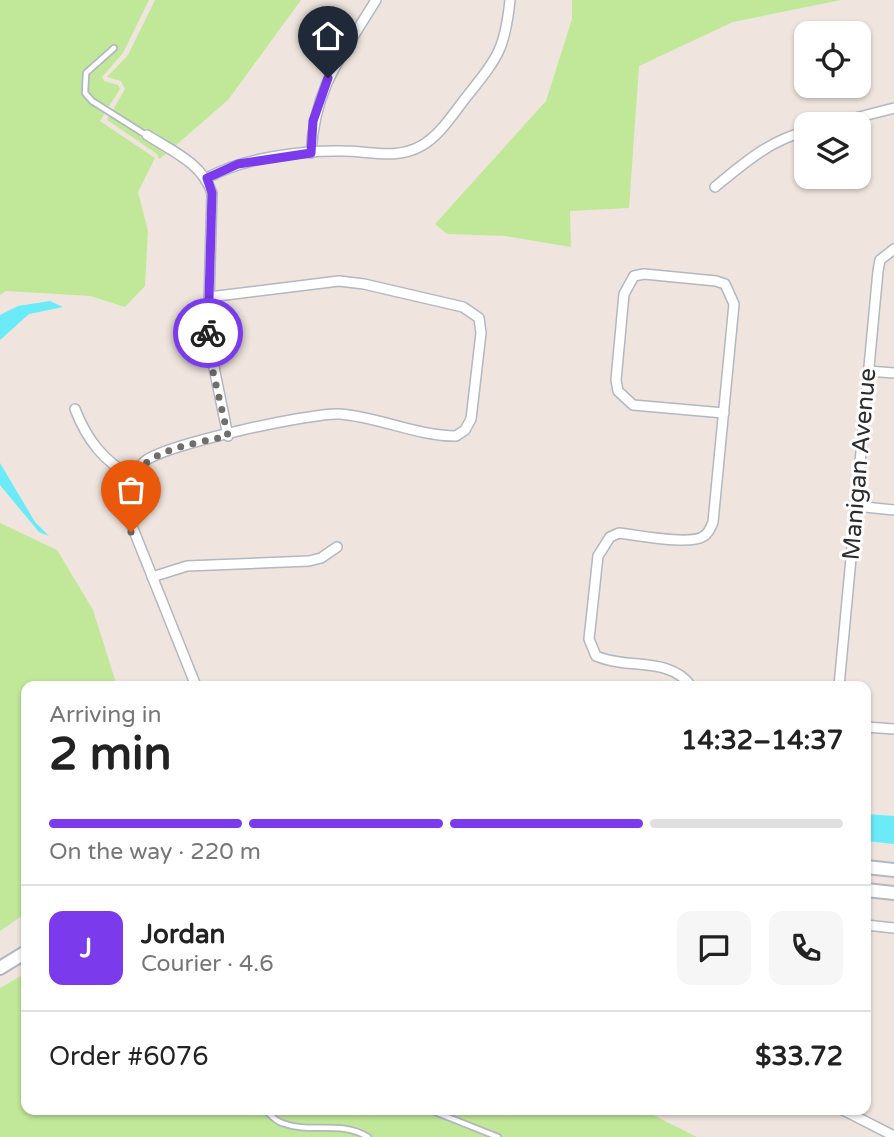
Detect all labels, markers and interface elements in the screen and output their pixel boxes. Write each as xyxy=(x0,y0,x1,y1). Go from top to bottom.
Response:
pin xyxy=(298,6,358,78)
icon: home xyxy=(309,17,347,55)
map controls xyxy=(794,21,871,189)
button: locate xyxy=(794,21,871,98)
button: layers xyxy=(794,112,871,189)
courier xyxy=(173,298,243,368)
icon: bike xyxy=(189,314,227,352)
street label: Manigan Avenue xyxy=(837,367,882,561)
pin xyxy=(101,460,161,532)
icon: bag xyxy=(112,471,150,509)
text: Arriving in xyxy=(49,701,162,729)
text: 14:32–14:37 xyxy=(681,725,843,756)
text: 2 min xyxy=(49,727,172,782)
text: On the way · 220 m xyxy=(49,838,261,866)
button: chat xyxy=(677,911,751,985)
button: phone xyxy=(769,911,843,985)
text: Jordan xyxy=(141,919,225,950)
text: J xyxy=(80,933,92,964)
text: Courier · 4.6 xyxy=(141,950,274,978)
text: Order #6076 xyxy=(49,1041,209,1072)
text: $33.72 xyxy=(755,1041,843,1072)

